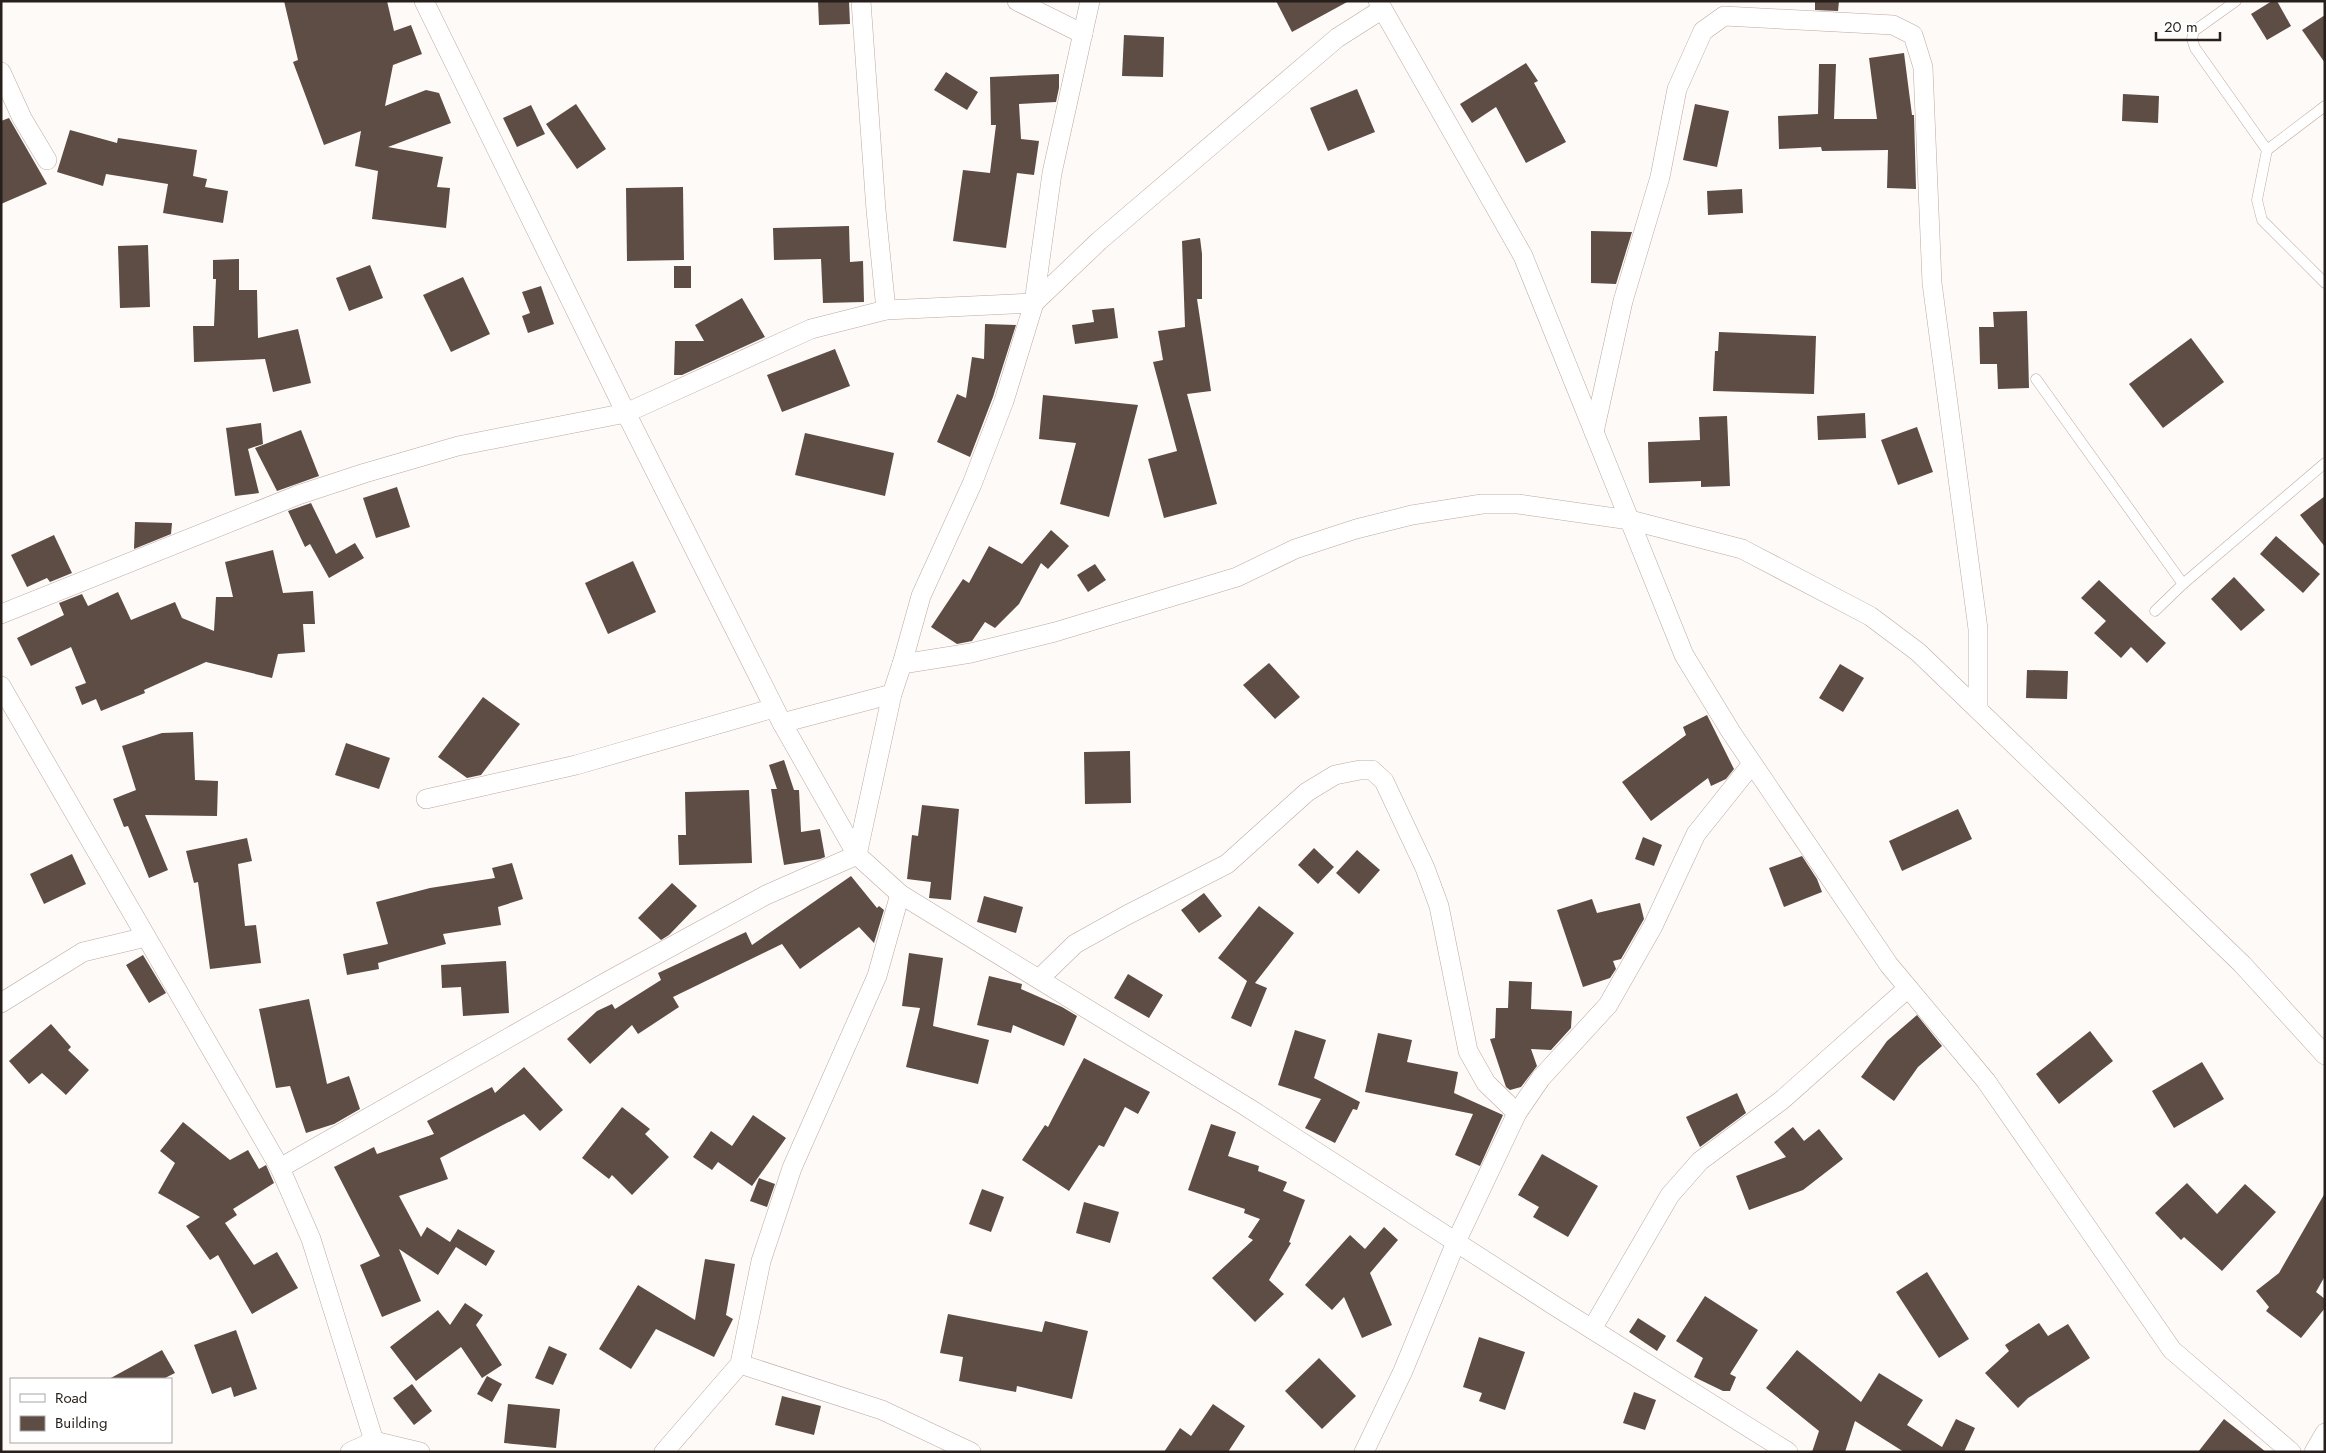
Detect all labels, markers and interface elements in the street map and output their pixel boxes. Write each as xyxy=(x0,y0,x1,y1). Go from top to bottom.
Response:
scale bar xyxy=(2156,10,2220,42)
text: 20 m xyxy=(2164,16,2198,38)
legend xyxy=(10,1378,172,1443)
text: Road xyxy=(55,1387,87,1409)
text: Building xyxy=(55,1412,107,1434)

